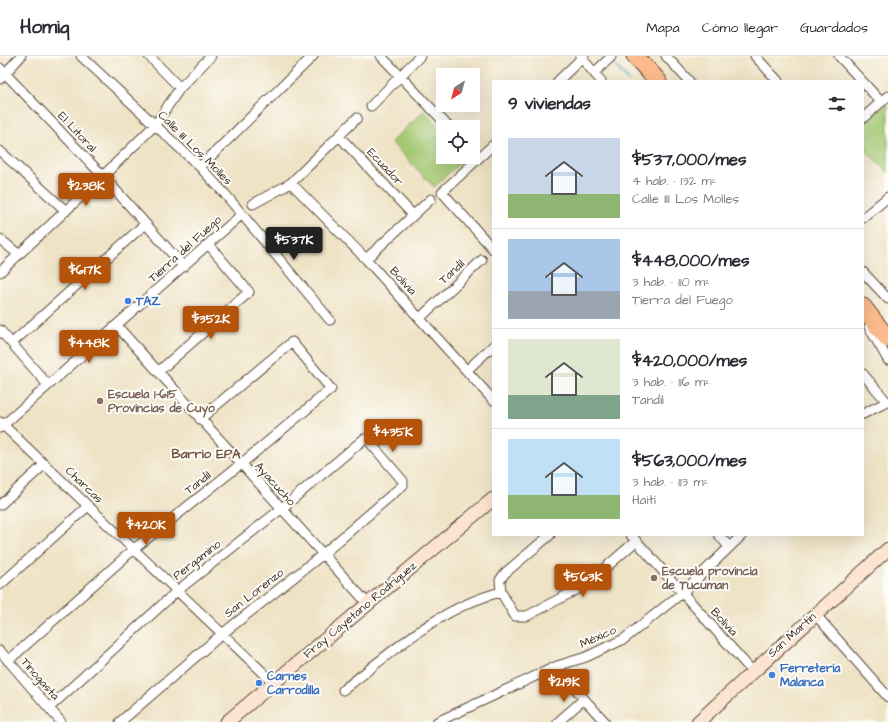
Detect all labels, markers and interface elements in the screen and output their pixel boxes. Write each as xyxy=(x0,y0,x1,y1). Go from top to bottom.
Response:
text: Homiq xyxy=(20,14,70,41)
text: Mapa xyxy=(646,18,680,38)
text: Cómo llegar xyxy=(702,18,778,38)
text: Guardados xyxy=(800,18,868,38)
north arrow xyxy=(436,68,480,112)
map controls xyxy=(436,68,480,164)
text: 9 viviendas xyxy=(508,92,591,116)
icon: filters xyxy=(826,93,848,115)
street label: Calle III Los Molles xyxy=(154,107,236,189)
street label: El Litoral xyxy=(54,108,100,156)
button: locate xyxy=(436,120,480,164)
street label: Ecuador xyxy=(363,144,407,190)
text: $537,000/mes xyxy=(632,148,747,172)
icon: home xyxy=(540,154,588,202)
text: 4 hab. · 132 m² xyxy=(632,172,716,190)
pin: $238K xyxy=(58,173,114,207)
text: $238K xyxy=(67,177,105,195)
text: Calle III Los Molles xyxy=(632,190,739,208)
street label: Tierra del Fuego xyxy=(145,211,226,287)
pin: $537K xyxy=(266,227,322,261)
text: $537K xyxy=(275,231,313,249)
text: $448,000/mes xyxy=(632,249,750,273)
icon: home xyxy=(540,255,588,303)
street label: Tandil xyxy=(435,256,469,288)
pin: $617K xyxy=(57,257,113,291)
text: $617K xyxy=(69,261,101,279)
street label: Bolivia xyxy=(385,263,421,299)
text: 3 hab. · 110 m² xyxy=(632,273,710,291)
text: Tierra del Fuego xyxy=(632,291,733,309)
place label: TAZ xyxy=(135,293,161,310)
marker: TAZ xyxy=(123,296,133,306)
pin: $352K xyxy=(183,306,239,340)
text: $352K xyxy=(192,310,230,328)
pin: $448K xyxy=(61,330,117,364)
text: $448K xyxy=(68,334,110,352)
text: $420,000/mes xyxy=(632,349,747,373)
icon: home xyxy=(540,355,588,403)
text: 3 hab. · 116 m² xyxy=(632,373,710,391)
place label: Escuela 1-615 Provincias de Cuyo xyxy=(108,386,215,418)
text: Tandil xyxy=(632,391,664,409)
marker: Escuela 1-615 Provincias de Cuyo xyxy=(95,396,105,406)
pin: $435K xyxy=(365,419,421,453)
text: $435K xyxy=(373,423,413,441)
district label: Barrio EPA xyxy=(172,445,241,463)
text: $563,000/mes xyxy=(632,449,747,473)
icon: home xyxy=(540,455,588,503)
street label: Ayacucho xyxy=(250,458,300,511)
street label: Charcas xyxy=(61,463,107,507)
street label: Tandil xyxy=(181,467,215,499)
text: 3 hab. · 113 m² xyxy=(632,473,708,491)
text: Haití xyxy=(632,491,656,509)
pin: $420K xyxy=(118,512,174,546)
text: $420K xyxy=(126,516,166,534)
street label: Pergamino xyxy=(169,536,225,585)
street label: Fray Cayetano Rodríguez xyxy=(300,557,421,663)
place label: Escuela provincia de Tucuman xyxy=(661,563,759,594)
street label: San Lorenzo xyxy=(221,564,288,622)
pin: $563K xyxy=(555,564,611,598)
text: $563K xyxy=(563,568,603,586)
marker: Escuela provincia de Tucuman xyxy=(649,573,659,583)
street label: Bolivia xyxy=(707,604,741,640)
street label: San Martín xyxy=(764,609,820,661)
street label: México xyxy=(577,621,619,653)
street label: Tinogasta xyxy=(16,654,63,705)
place label: Ferretería Malanca xyxy=(780,660,841,691)
place label: Carnes Carrodilla xyxy=(267,668,320,699)
pin: $219K xyxy=(536,669,592,703)
marker: Ferretería Malanca xyxy=(767,670,777,680)
text: $219K xyxy=(548,673,580,691)
marker: Carnes Carrodilla xyxy=(254,678,264,688)

